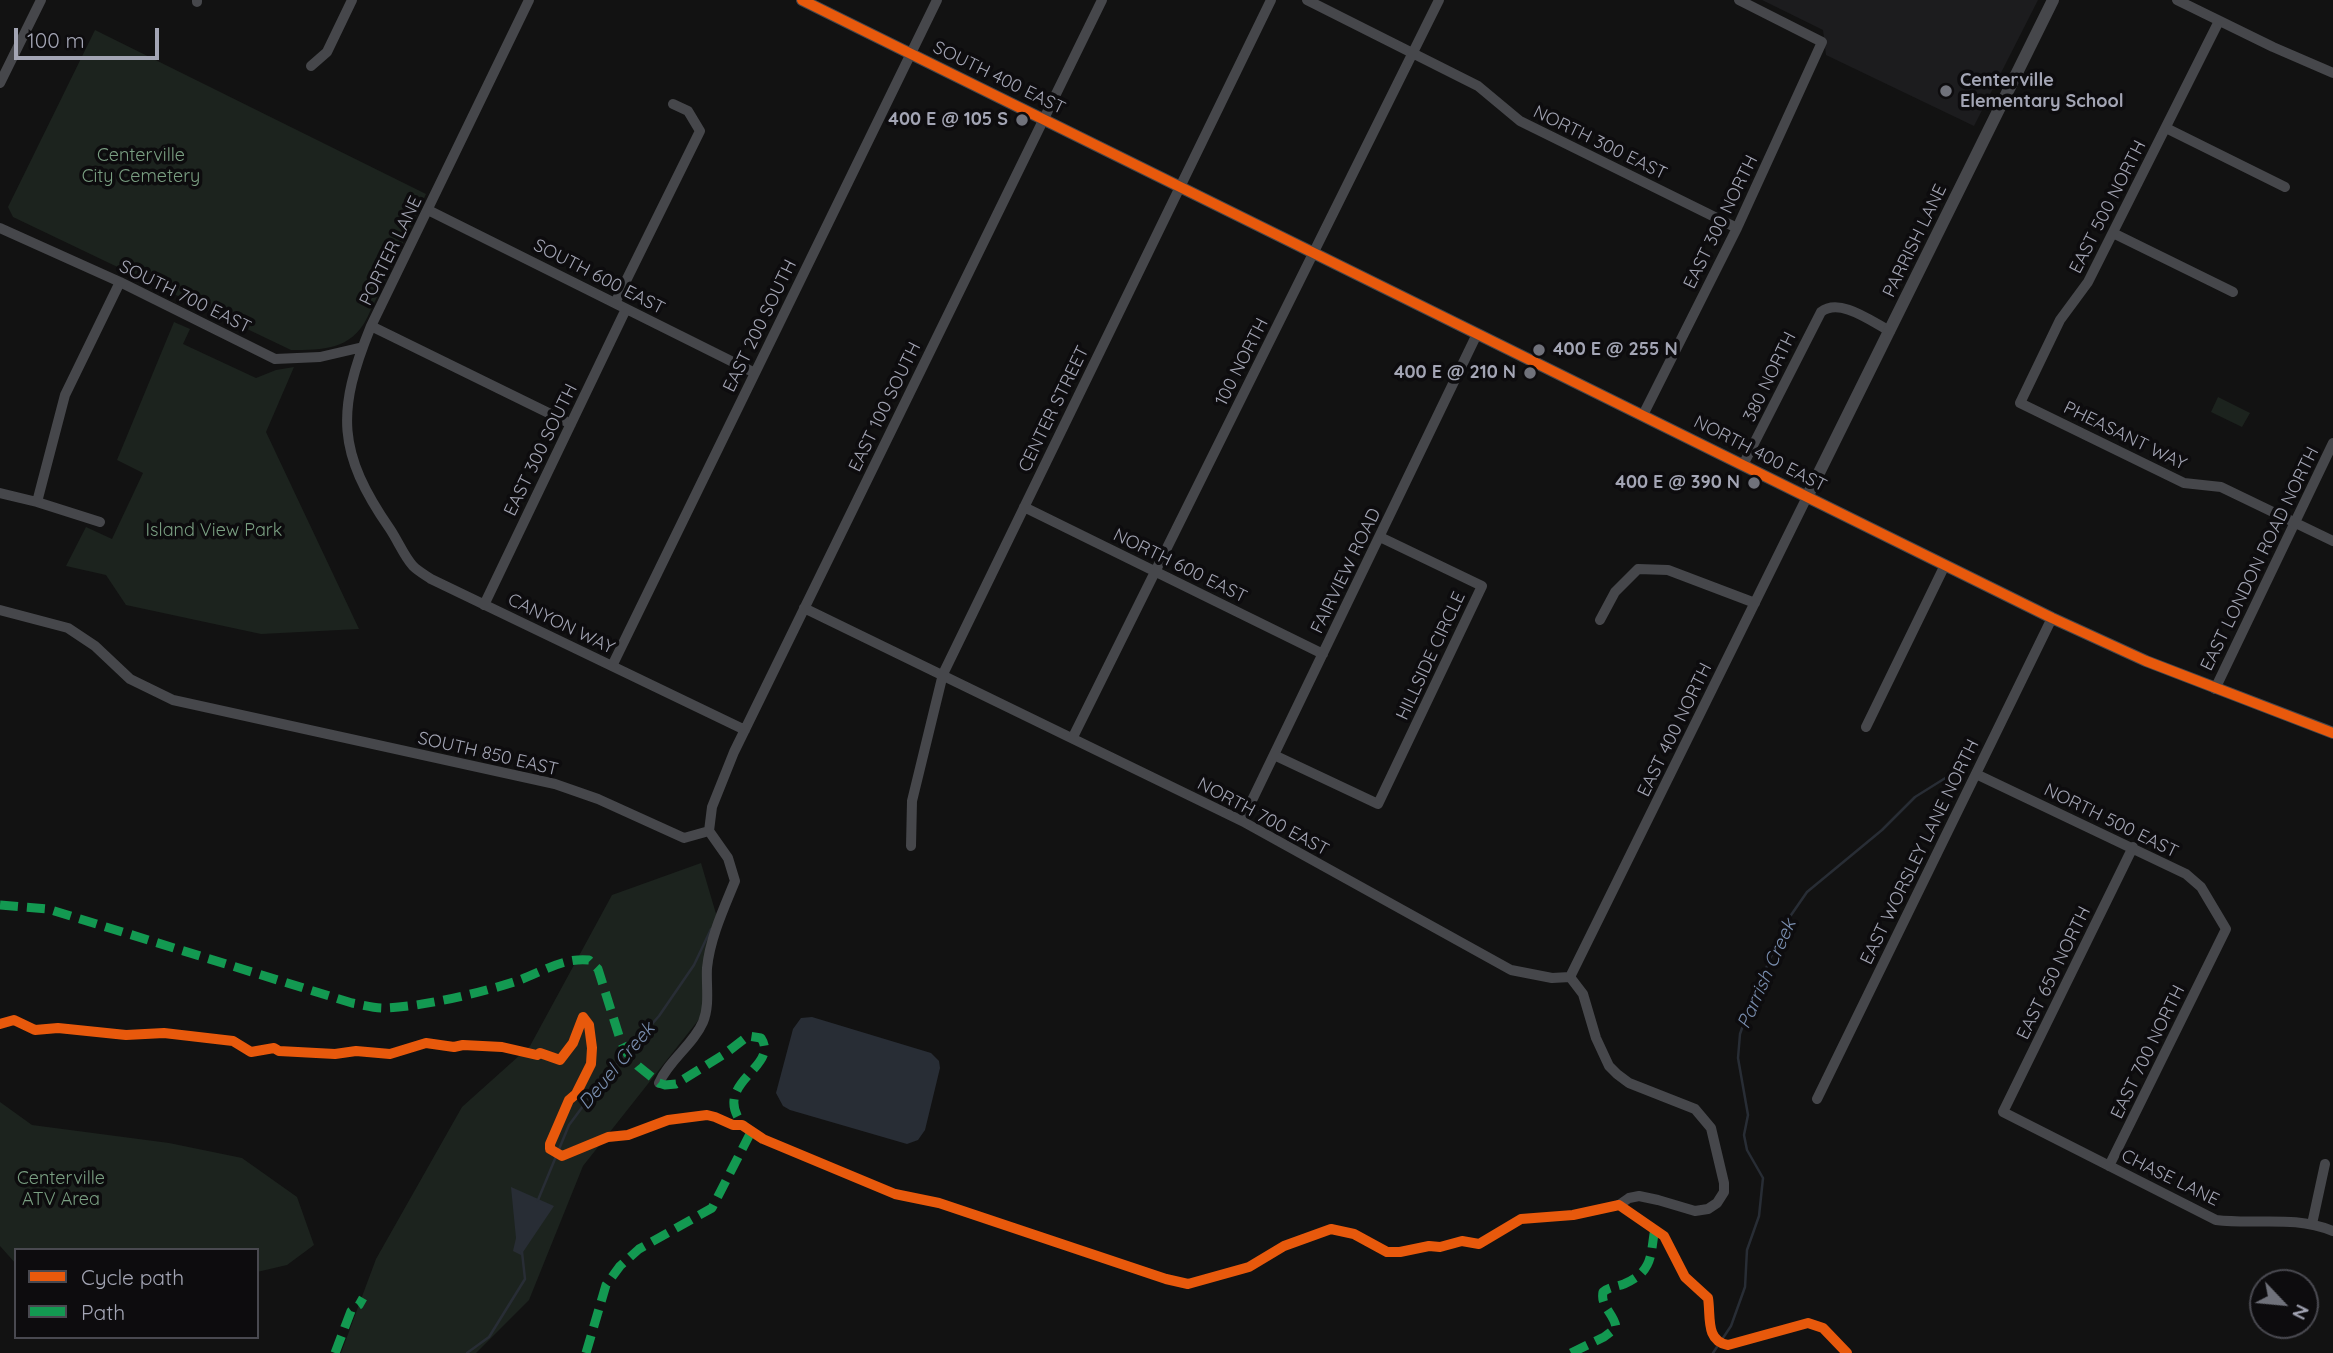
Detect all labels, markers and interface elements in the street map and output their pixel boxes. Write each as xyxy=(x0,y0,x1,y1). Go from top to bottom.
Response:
scale bar xyxy=(18,14,163,58)
text: 100 m xyxy=(27,27,85,53)
street label: SOUTH 400 EAST xyxy=(929,37,1069,119)
place label: Centerville Elementary School xyxy=(1960,70,2124,112)
marker: Centerville Elementary School xyxy=(1938,83,1954,99)
street label: NORTH 300 EAST xyxy=(1530,101,1670,185)
place label: 400 E @ 105 S xyxy=(888,109,1008,131)
marker: 400 E @ 105 S xyxy=(1014,112,1030,128)
street label: EAST 500 NORTH xyxy=(2065,137,2151,277)
park label: Centerville City Cemetery xyxy=(82,145,200,188)
street label: EAST 300 NORTH xyxy=(1679,152,1763,292)
street label: PARRISH LANE xyxy=(1878,181,1952,301)
street label: PORTER LANE xyxy=(355,193,427,309)
street label: SOUTH 600 EAST xyxy=(530,235,668,319)
street label: SOUTH 700 EAST xyxy=(116,256,254,338)
street label: EAST 200 SOUTH xyxy=(719,256,801,396)
street label: 100 NORTH xyxy=(1211,315,1273,409)
street label: 380 NORTH xyxy=(1739,329,1801,425)
street label: EAST 100 SOUTH xyxy=(844,339,926,475)
place label: 400 E @ 255 N xyxy=(1553,339,1678,361)
street label: CENTER STREET xyxy=(1014,342,1094,476)
marker: 400 E @ 255 N xyxy=(1531,342,1547,358)
place label: 400 E @ 210 N xyxy=(1394,362,1516,384)
marker: 400 E @ 210 N xyxy=(1522,365,1538,381)
street label: EAST 300 SOUTH xyxy=(500,381,582,519)
street label: PHEASANT WAY xyxy=(2060,397,2190,475)
street label: NORTH 400 EAST xyxy=(1690,411,1830,497)
street label: EAST LONDON ROAD NORTH xyxy=(2196,444,2324,674)
place label: 400 E @ 390 N xyxy=(1615,472,1740,494)
marker: 400 E @ 390 N xyxy=(1746,475,1762,491)
street label: FAIRVIEW ROAD xyxy=(1306,505,1386,637)
park label: Island View Park xyxy=(146,520,282,542)
street label: NORTH 600 EAST xyxy=(1110,524,1250,608)
street label: HILLSIDE CIRCLE xyxy=(1392,588,1470,724)
street label: CANYON WAY xyxy=(504,589,618,659)
street label: EAST 400 NORTH xyxy=(1633,660,1717,800)
street label: SOUTH 850 EAST xyxy=(416,727,560,781)
street label: EAST WORSLEY LANE NORTH xyxy=(1856,736,1984,968)
street label: NORTH 700 EAST xyxy=(1194,773,1332,861)
street label: NORTH 500 EAST xyxy=(2040,779,2182,863)
street label: EAST 650 NORTH xyxy=(2012,903,2096,1043)
water label: Parrish Creek xyxy=(1733,916,1801,1032)
street label: EAST 700 NORTH xyxy=(2106,982,2190,1122)
water label: Deuel Creek xyxy=(574,1018,660,1114)
street label: CHASE LANE xyxy=(2118,1145,2222,1211)
park label: Centerville ATV Area xyxy=(17,1168,105,1210)
legend xyxy=(14,1248,259,1339)
text: Cycle path xyxy=(81,1264,184,1290)
north arrow xyxy=(2249,1269,2319,1339)
text: Path xyxy=(81,1299,125,1325)
text: N xyxy=(2287,1301,2315,1324)

